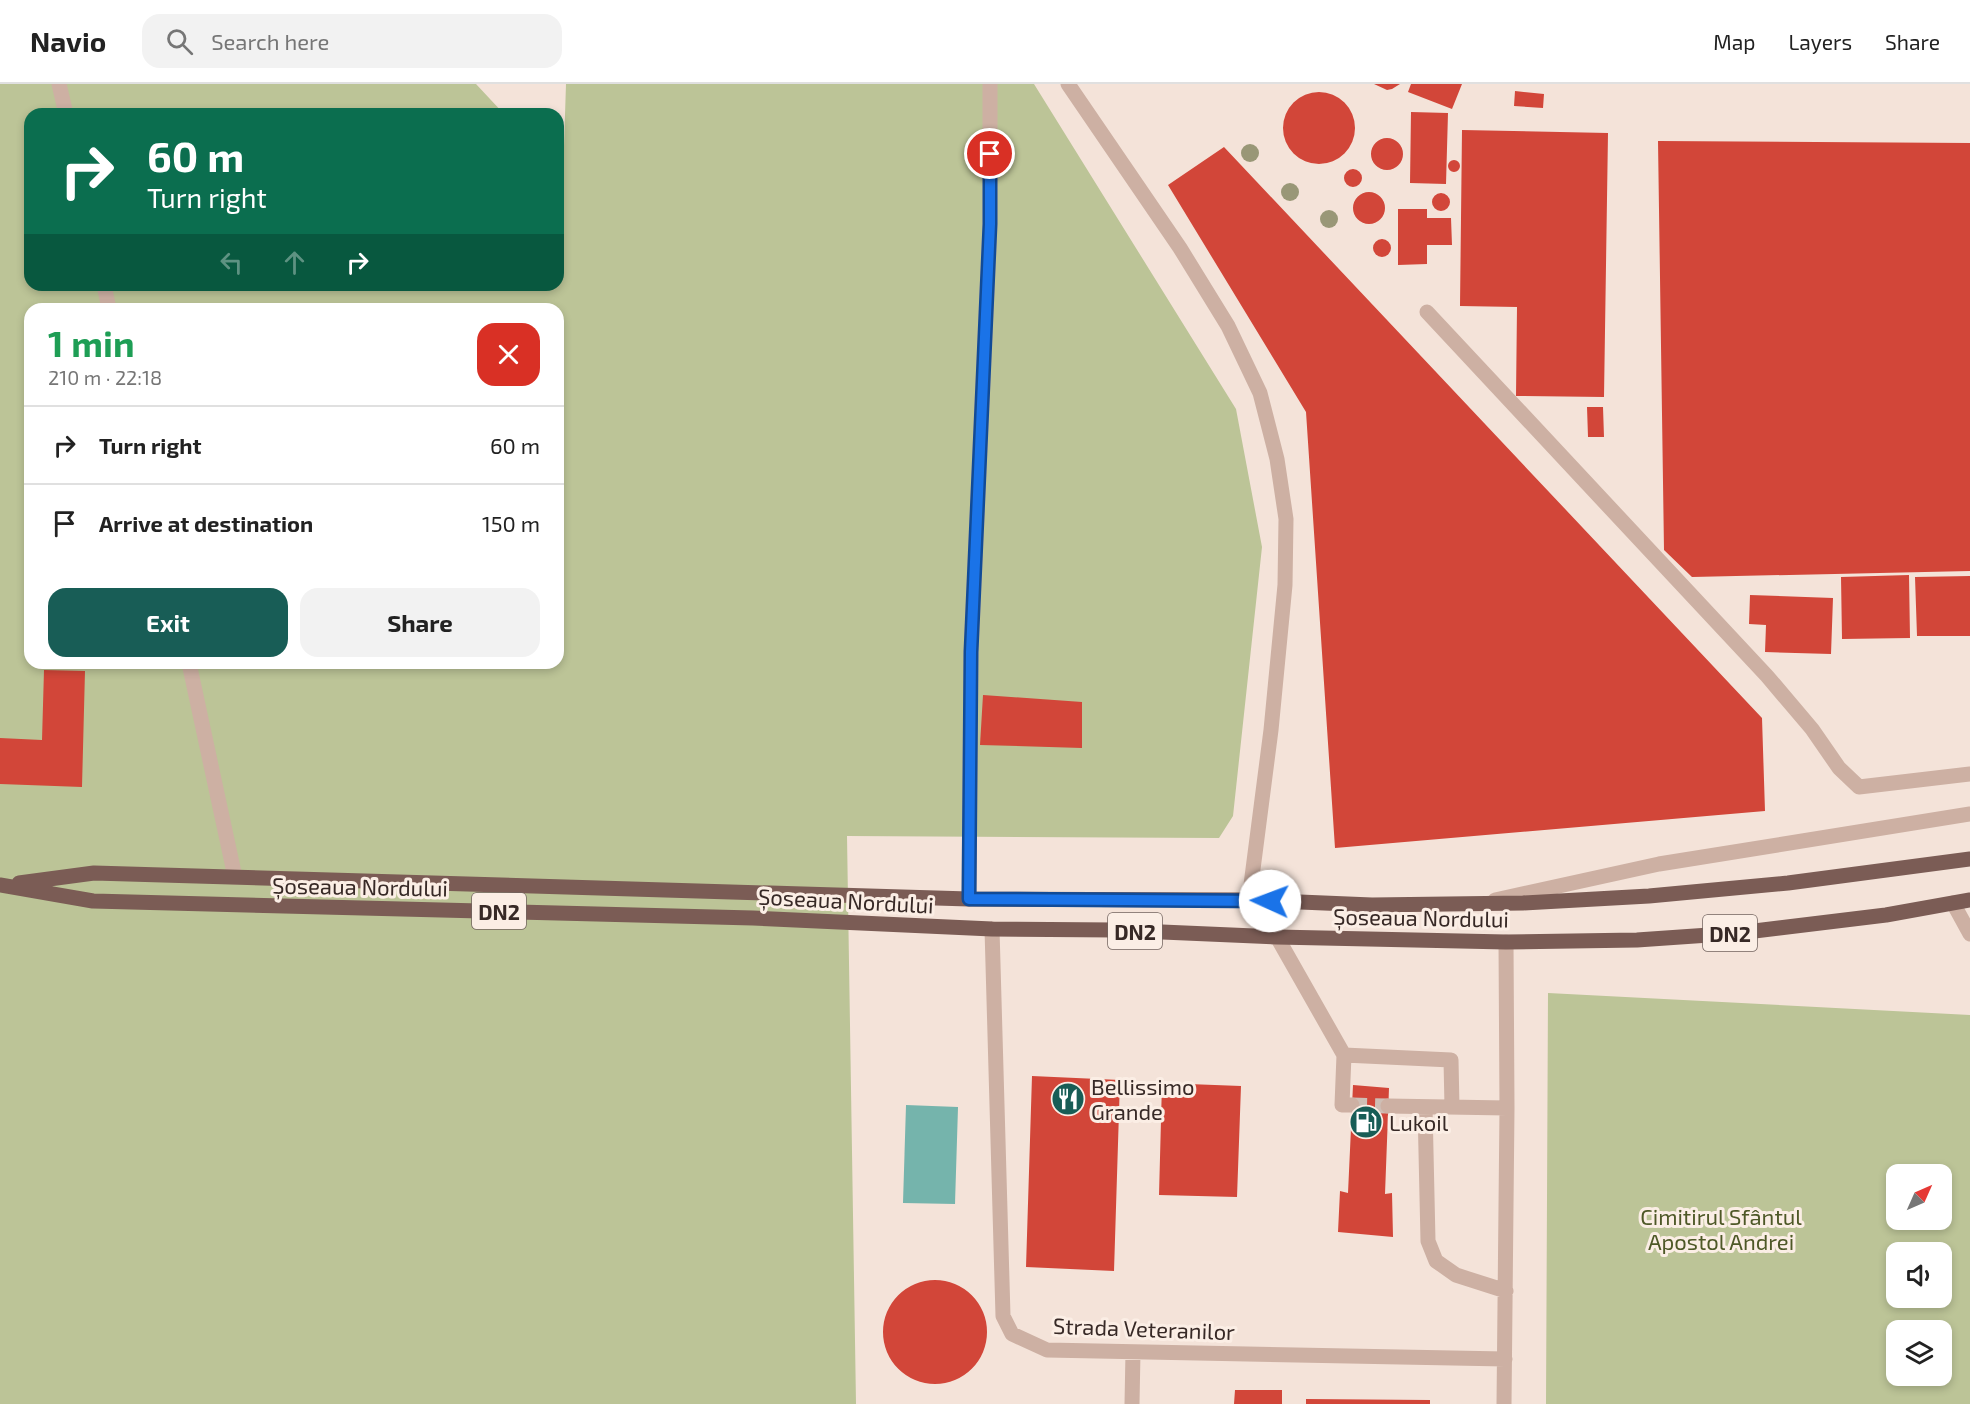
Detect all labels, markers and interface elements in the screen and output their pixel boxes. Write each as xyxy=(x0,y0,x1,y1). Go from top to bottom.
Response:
search box xyxy=(142,14,562,68)
text: Navio xyxy=(30,24,106,58)
icon: search xyxy=(163,25,196,58)
text: Search here xyxy=(211,28,329,54)
text: Map xyxy=(1713,29,1755,54)
text: Layers xyxy=(1788,29,1852,54)
text: Share xyxy=(1885,29,1940,54)
pin xyxy=(964,128,1015,179)
text: 60 m xyxy=(147,130,244,180)
icon: right xyxy=(48,132,126,210)
icon: arrive xyxy=(973,137,1006,170)
text: Turn right xyxy=(147,181,267,213)
icon: left xyxy=(215,246,248,279)
icon: ahead xyxy=(278,246,311,279)
icon: right xyxy=(341,246,374,279)
text: 1 min xyxy=(48,321,135,364)
button: close xyxy=(477,323,540,386)
text: 210 m · 22:18 xyxy=(48,365,162,389)
icon: right xyxy=(48,429,81,462)
text: Turn right xyxy=(99,432,201,458)
text: 60 m xyxy=(490,432,540,458)
icon: arrive xyxy=(48,507,81,540)
text: Arrive at destination xyxy=(99,510,313,536)
text: 150 m xyxy=(482,510,540,536)
button: Exit xyxy=(48,588,288,657)
button: Share xyxy=(300,588,540,657)
position arrow xyxy=(1238,869,1302,933)
street label: Șoseaua Nordului xyxy=(272,871,448,903)
street label: Șoseaua Nordului xyxy=(757,882,934,920)
road number: DN2 xyxy=(472,893,526,929)
street label: Șoseaua Nordului xyxy=(1333,902,1509,934)
road number: DN2 xyxy=(1108,913,1162,949)
road number: DN2 xyxy=(1703,915,1757,951)
place label: Bellissimo Grande xyxy=(1091,1073,1195,1124)
restaurant icon: Bellissimo Grande xyxy=(1050,1081,1086,1117)
fuel station icon: Lukoil xyxy=(1348,1104,1384,1140)
place label: Lukoil xyxy=(1389,1109,1449,1135)
north arrow xyxy=(1886,1164,1952,1230)
map controls xyxy=(1886,1164,1952,1386)
park label: Cimitirul Sfântul Apostol Andrei xyxy=(1640,1203,1802,1254)
button: sound xyxy=(1886,1242,1952,1308)
street label: Strada Veteranilor xyxy=(1053,1312,1236,1344)
button: layers xyxy=(1886,1320,1952,1386)

